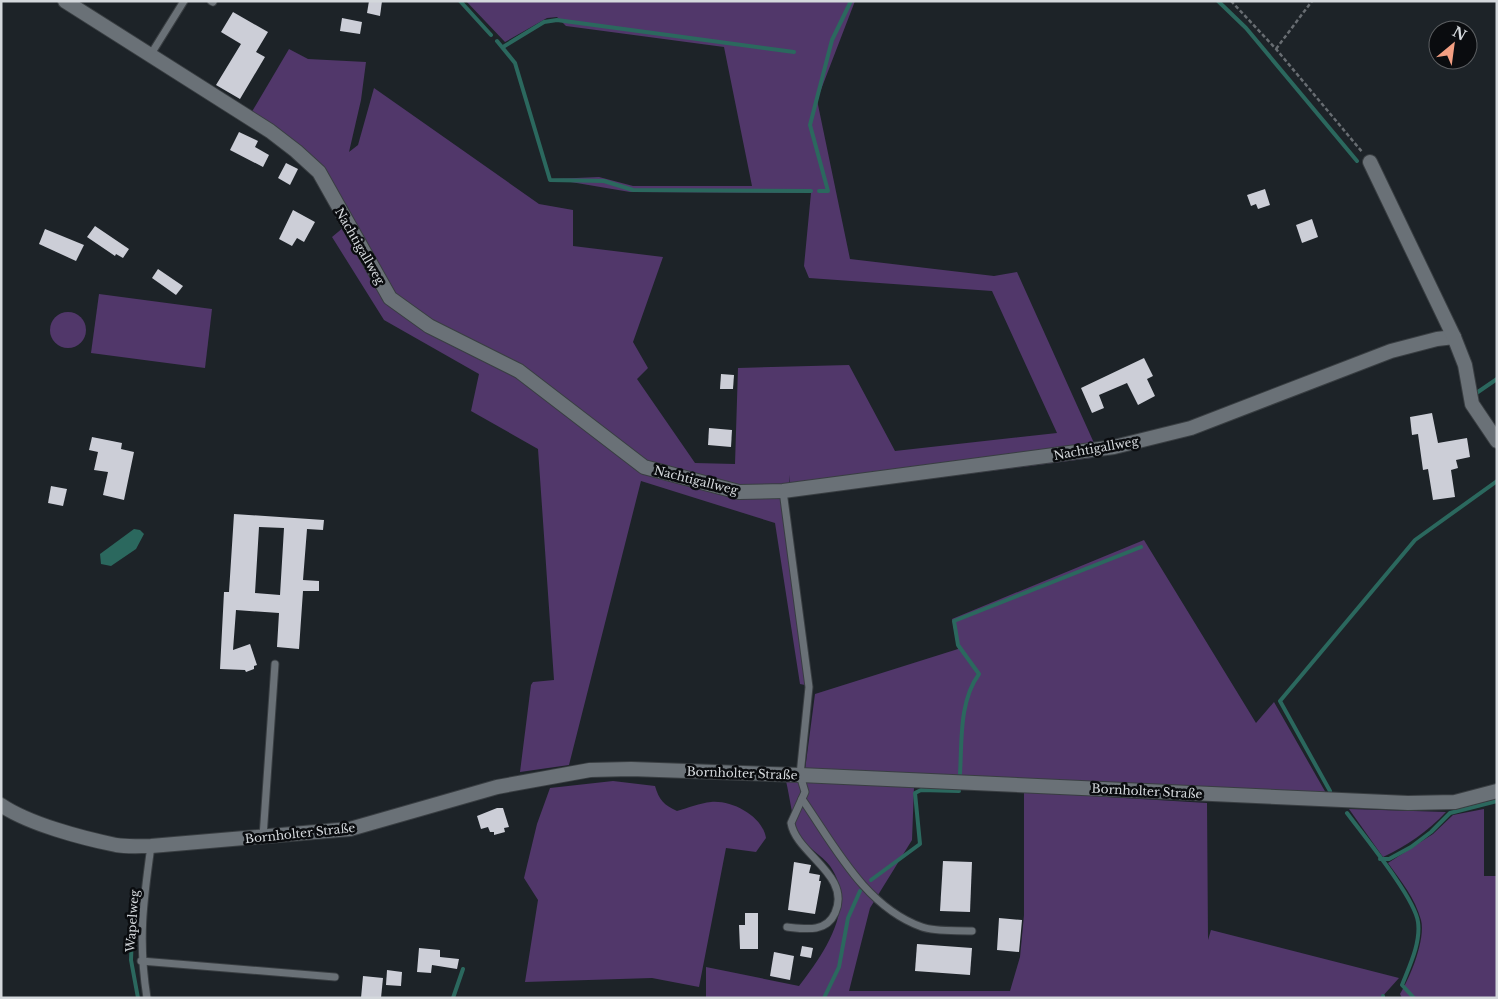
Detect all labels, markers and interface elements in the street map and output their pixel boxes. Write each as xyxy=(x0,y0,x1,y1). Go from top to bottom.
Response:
north arrow xyxy=(1428,20,1478,70)
text: N xyxy=(1449,23,1469,45)
street label: Nachtigallweg xyxy=(332,205,388,288)
street label: Nachtigallweg xyxy=(1052,433,1140,463)
street label: Nachtigallweg xyxy=(652,462,740,498)
street label: Bornholter Straße xyxy=(686,764,798,782)
street label: Bornholter Straße xyxy=(1091,781,1203,801)
street label: Bornholter Straße xyxy=(244,820,356,846)
street label: Wapelweg xyxy=(122,888,142,954)

